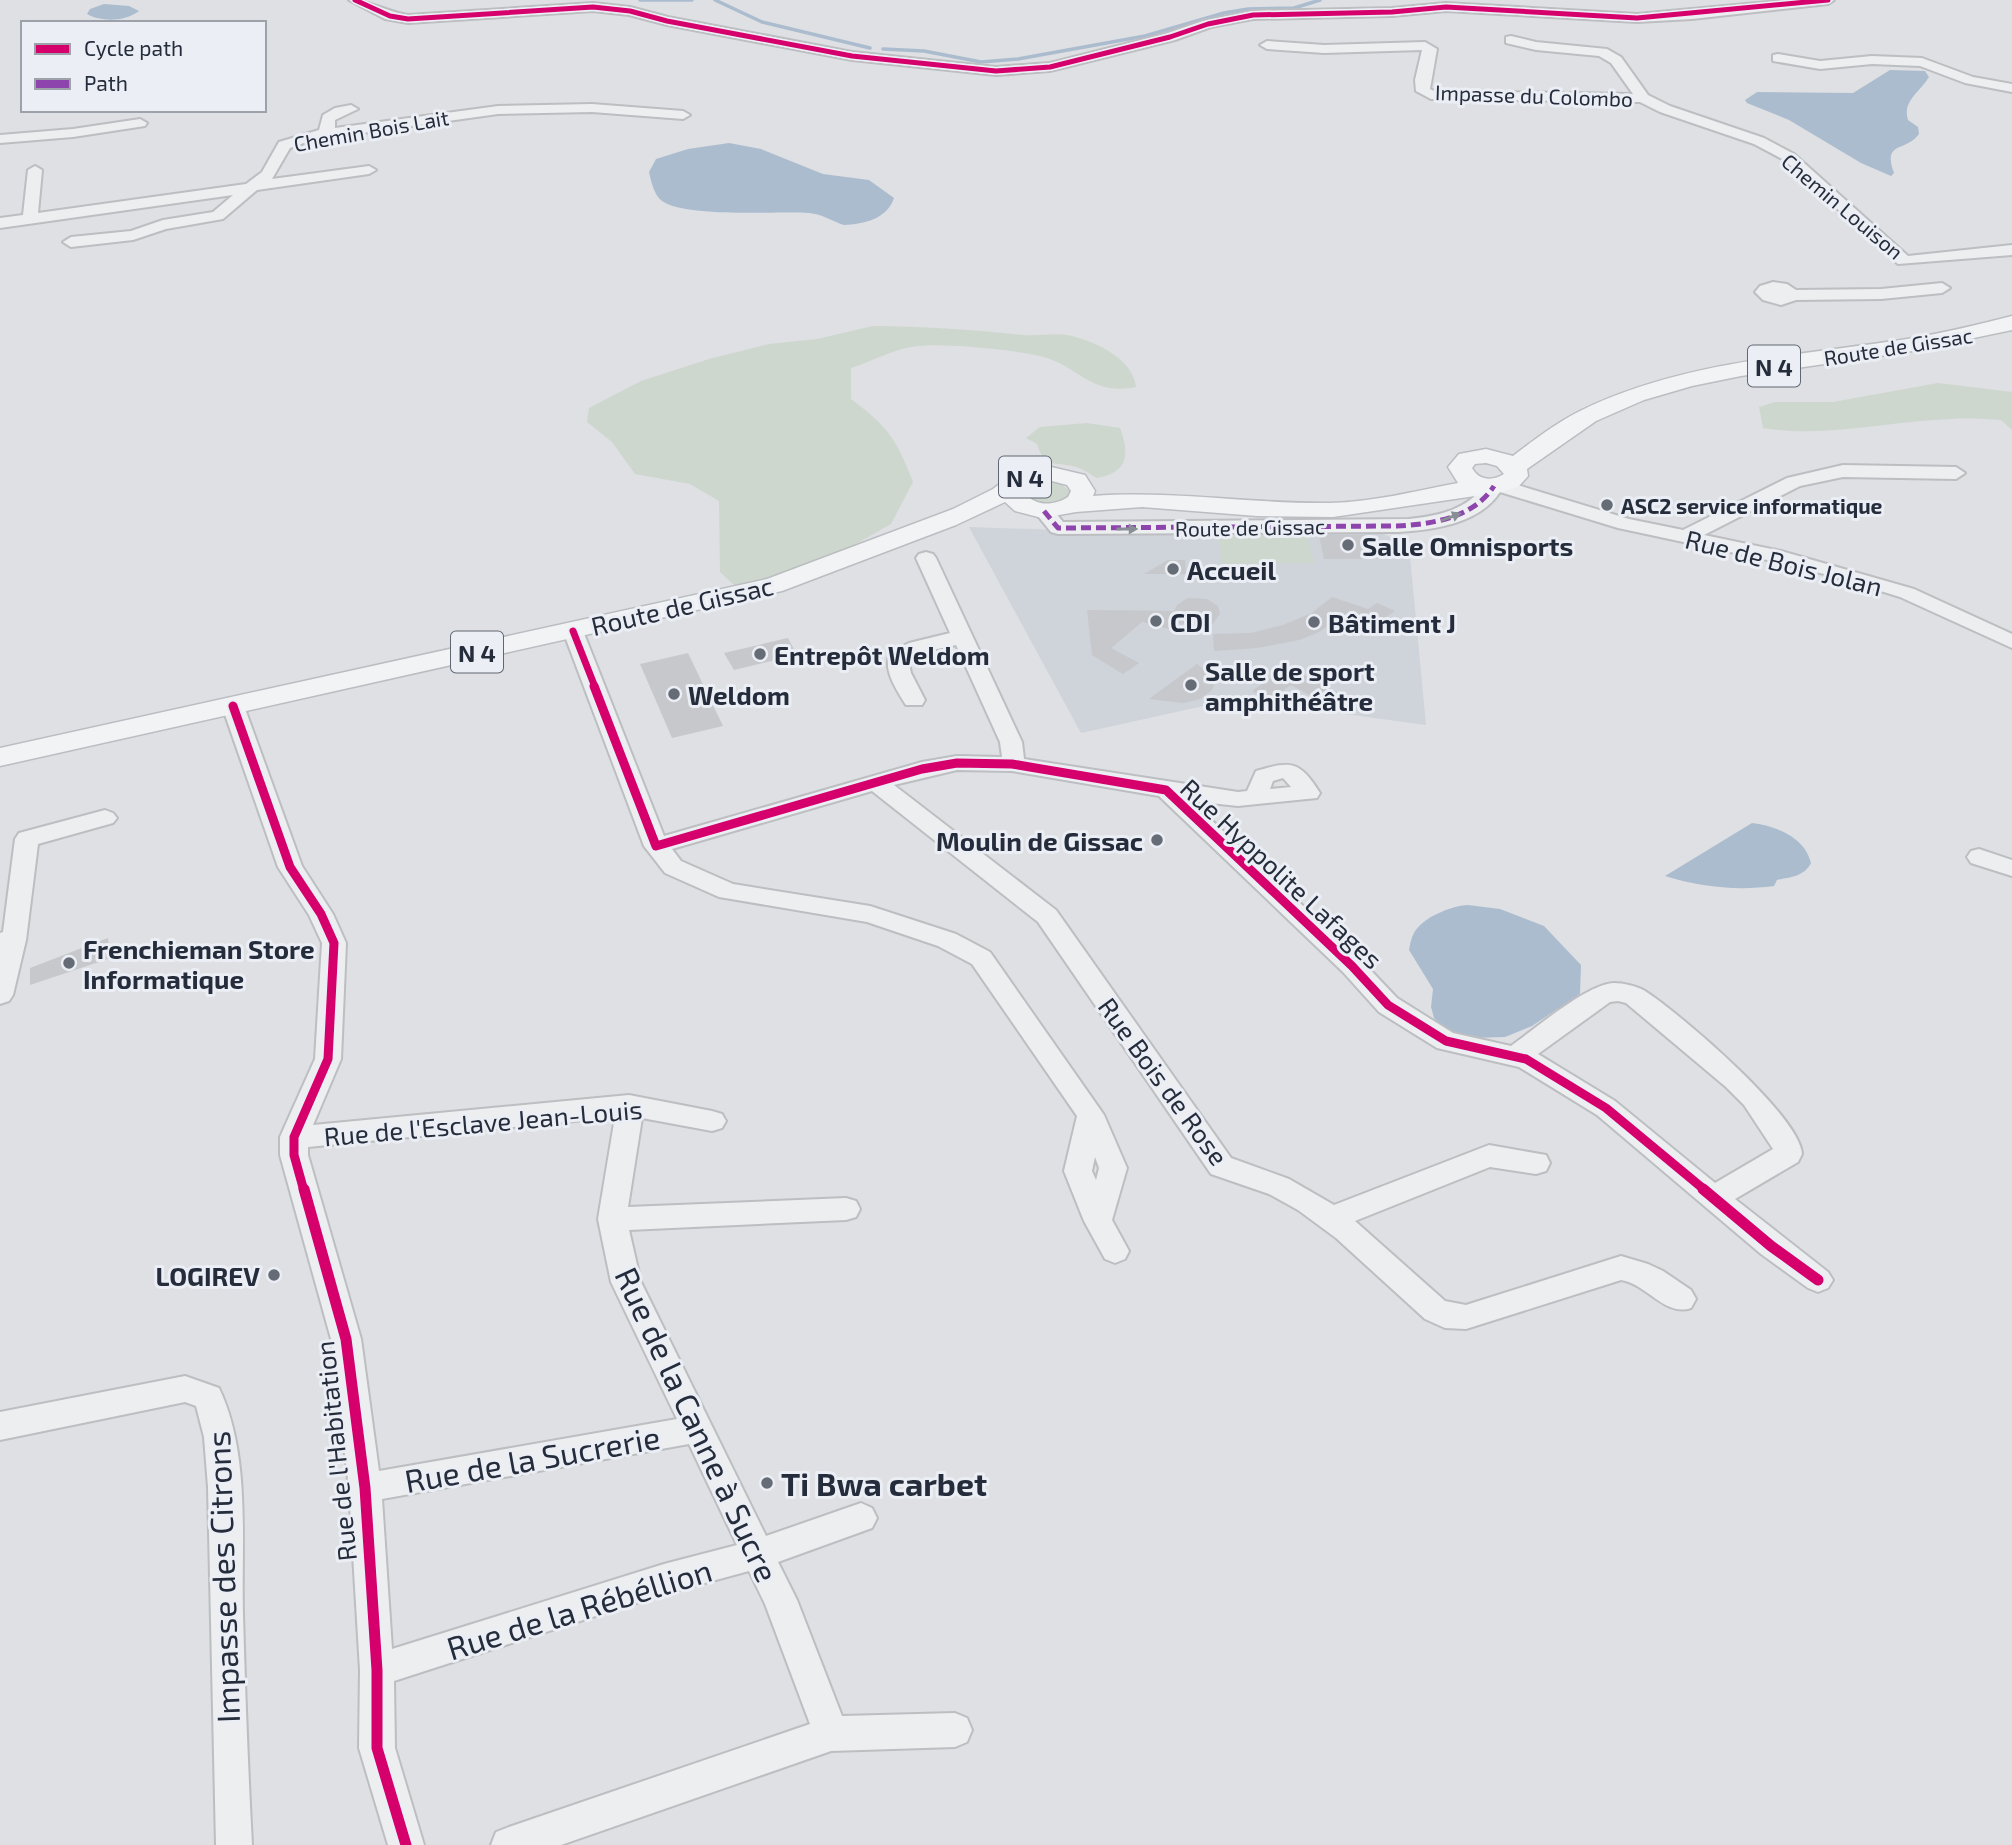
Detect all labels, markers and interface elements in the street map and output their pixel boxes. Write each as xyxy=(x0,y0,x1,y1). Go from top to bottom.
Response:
legend xyxy=(21,21,266,112)
text: Cycle path xyxy=(84,35,183,60)
text: Path xyxy=(84,70,128,95)
street label: Impasse du Colombo xyxy=(1435,79,1633,111)
street label: Chemin Bois Lait xyxy=(292,104,450,156)
street label: Chemin Louison xyxy=(1777,148,1909,264)
street label: Route de Gissac xyxy=(1822,322,1974,370)
road number: N 4 xyxy=(1748,346,1800,386)
road number: N 4 xyxy=(999,456,1051,498)
place label: ASC2 service informatique xyxy=(1621,493,1883,518)
marker: ASC2 service informatique xyxy=(1599,497,1615,513)
one-way arrow xyxy=(1440,511,1461,522)
street label: Route de Gissac xyxy=(1175,513,1325,541)
one-way arrow xyxy=(1116,523,1138,535)
street label: Rue de Bois Jolan xyxy=(1682,523,1886,601)
place label: Salle Omnisports xyxy=(1362,530,1573,561)
marker: Salle Omnisports xyxy=(1340,537,1356,553)
place label: Accueil xyxy=(1187,554,1277,585)
marker: Accueil xyxy=(1165,561,1181,577)
street label: Route de Gissac xyxy=(588,569,776,641)
place label: CDI xyxy=(1170,606,1211,637)
place label: Bâtiment J xyxy=(1328,607,1456,638)
marker: CDI xyxy=(1148,613,1164,629)
marker: Bâtiment J xyxy=(1306,614,1322,630)
road number: N 4 xyxy=(451,632,503,672)
place label: Entrepôt Weldom xyxy=(774,639,990,670)
marker: Entrepôt Weldom xyxy=(752,646,768,662)
place label: Salle de sport amphithéâtre xyxy=(1205,655,1375,716)
marker: Salle de sport amphithéâtre xyxy=(1183,677,1199,693)
place label: Weldom xyxy=(688,679,790,710)
marker: Weldom xyxy=(666,686,682,702)
street label: Rue Hyppolite Lafages xyxy=(1175,772,1389,974)
place label: Moulin de Gissac xyxy=(936,825,1143,856)
marker: Moulin de Gissac xyxy=(1149,832,1165,848)
place label: Frenchieman Store Informatique xyxy=(83,933,315,994)
marker: Frenchieman Store Informatique xyxy=(61,955,77,971)
street label: Rue Bois de Rose xyxy=(1093,991,1235,1171)
street label: Rue de l'Esclave Jean-Louis xyxy=(322,1093,644,1151)
place label: LOGIREV xyxy=(156,1260,260,1291)
street label: Rue de la Canne à Sucre xyxy=(608,1261,788,1587)
marker: LOGIREV xyxy=(266,1267,282,1283)
street label: Rue de l'Habitation xyxy=(308,1339,362,1563)
street label: Rue de la Sucrerie xyxy=(401,1417,663,1499)
street label: Impasse des Citrons xyxy=(198,1430,246,1724)
place label: Ti Bwa carbet xyxy=(781,1464,987,1502)
marker: Ti Bwa carbet xyxy=(759,1475,775,1491)
street label: Rue de la Rébéllion xyxy=(442,1550,716,1666)

